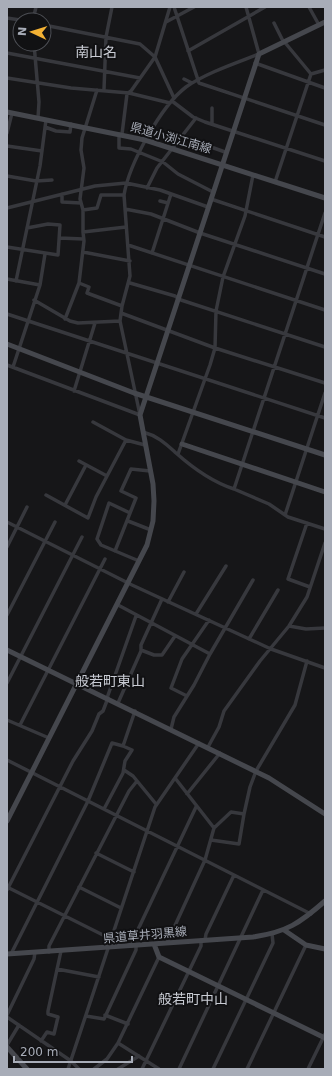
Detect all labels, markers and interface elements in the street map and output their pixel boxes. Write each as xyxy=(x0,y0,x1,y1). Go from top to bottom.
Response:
north arrow xyxy=(12,12,52,52)
text: N xyxy=(16,26,29,36)
district label: 南山名 xyxy=(75,44,117,60)
street label: 県道小渕江南線 xyxy=(129,120,213,156)
district label: 般若町東山 xyxy=(75,673,145,689)
street label: 県道草井羽黒線 xyxy=(103,924,187,946)
district label: 般若町中山 xyxy=(158,991,228,1007)
scale bar xyxy=(14,1038,132,1064)
text: 200 m xyxy=(20,1045,58,1059)

